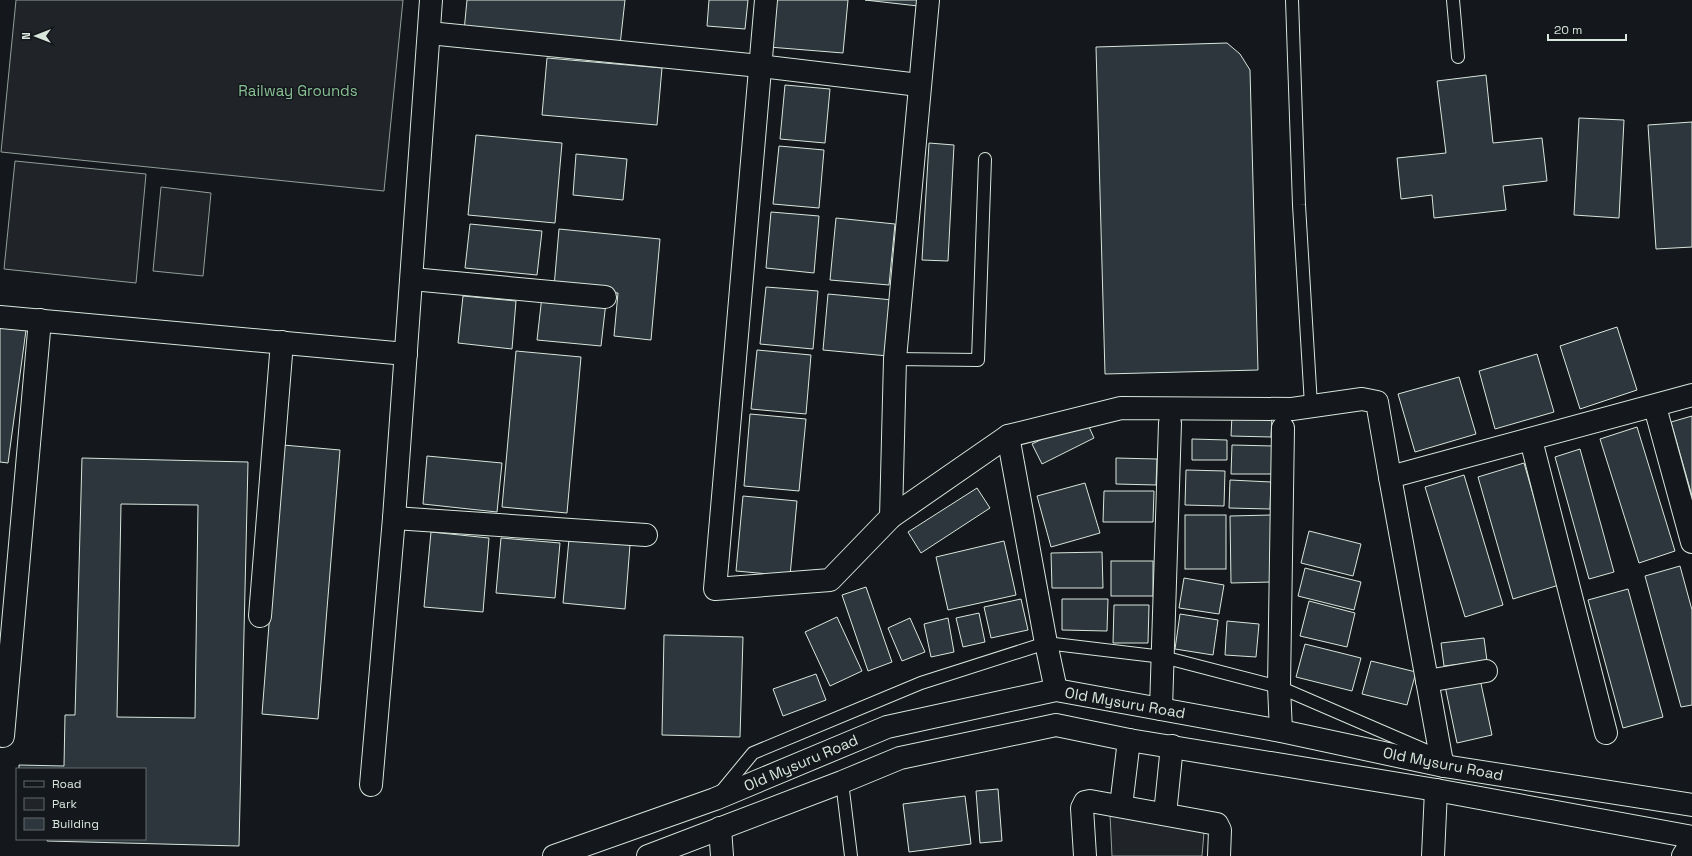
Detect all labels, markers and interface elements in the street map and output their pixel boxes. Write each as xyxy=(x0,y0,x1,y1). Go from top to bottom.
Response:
north arrow xyxy=(16,16,56,56)
scale bar xyxy=(1548,16,1626,42)
text: 20 m xyxy=(1554,22,1582,38)
text: N xyxy=(19,32,33,40)
park label: Railway Grounds xyxy=(238,81,358,100)
street label: Old Mysuru Road xyxy=(1063,683,1187,722)
street label: Old Mysuru Road xyxy=(741,730,861,795)
street label: Old Mysuru Road xyxy=(1381,743,1505,784)
legend xyxy=(16,768,146,840)
text: Road xyxy=(52,776,81,792)
text: Park xyxy=(52,796,77,812)
text: Building xyxy=(52,816,99,832)

